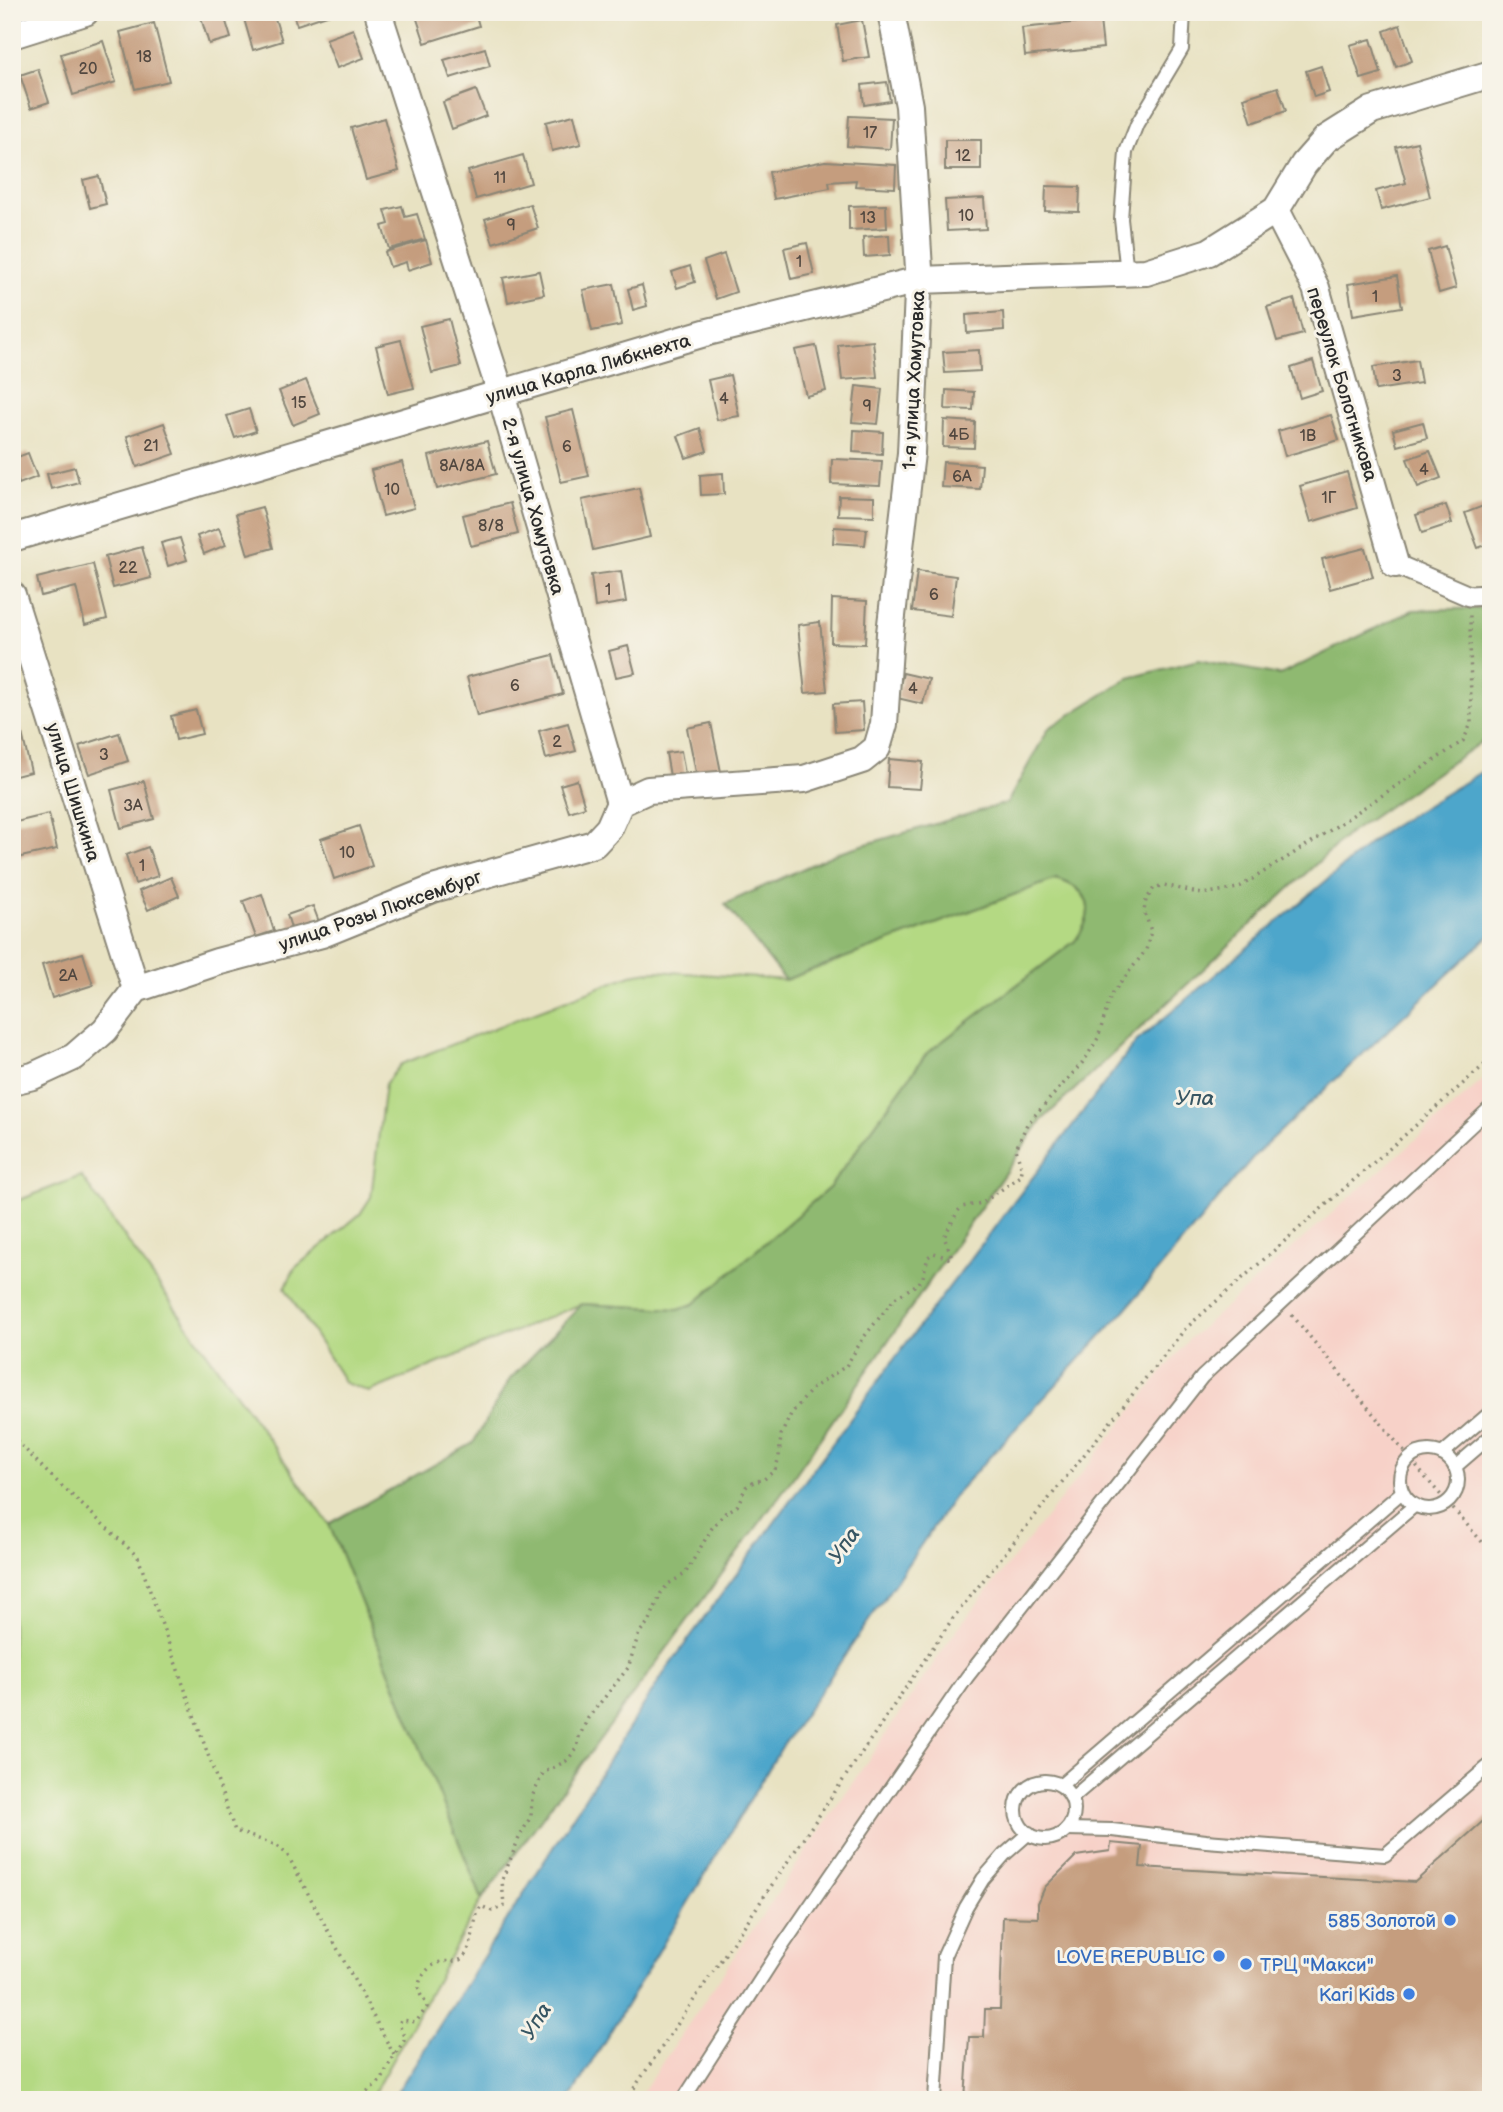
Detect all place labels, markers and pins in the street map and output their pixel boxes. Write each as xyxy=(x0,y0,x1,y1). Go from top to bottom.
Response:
place label: 585 Золотой xyxy=(1328,1910,1436,1933)
marker: 585 Золотой xyxy=(1442,1912,1458,1928)
place label: LOVE REPUBLIC xyxy=(1056,1946,1205,1969)
marker: LOVE REPUBLIC xyxy=(1211,1948,1227,1964)
place label: ТРЦ "Макси" xyxy=(1260,1954,1374,1977)
marker: ТРЦ "Макси" xyxy=(1238,1956,1254,1972)
place label: Kari Kids xyxy=(1319,1984,1395,2007)
marker: Kari Kids xyxy=(1401,1986,1417,2002)

